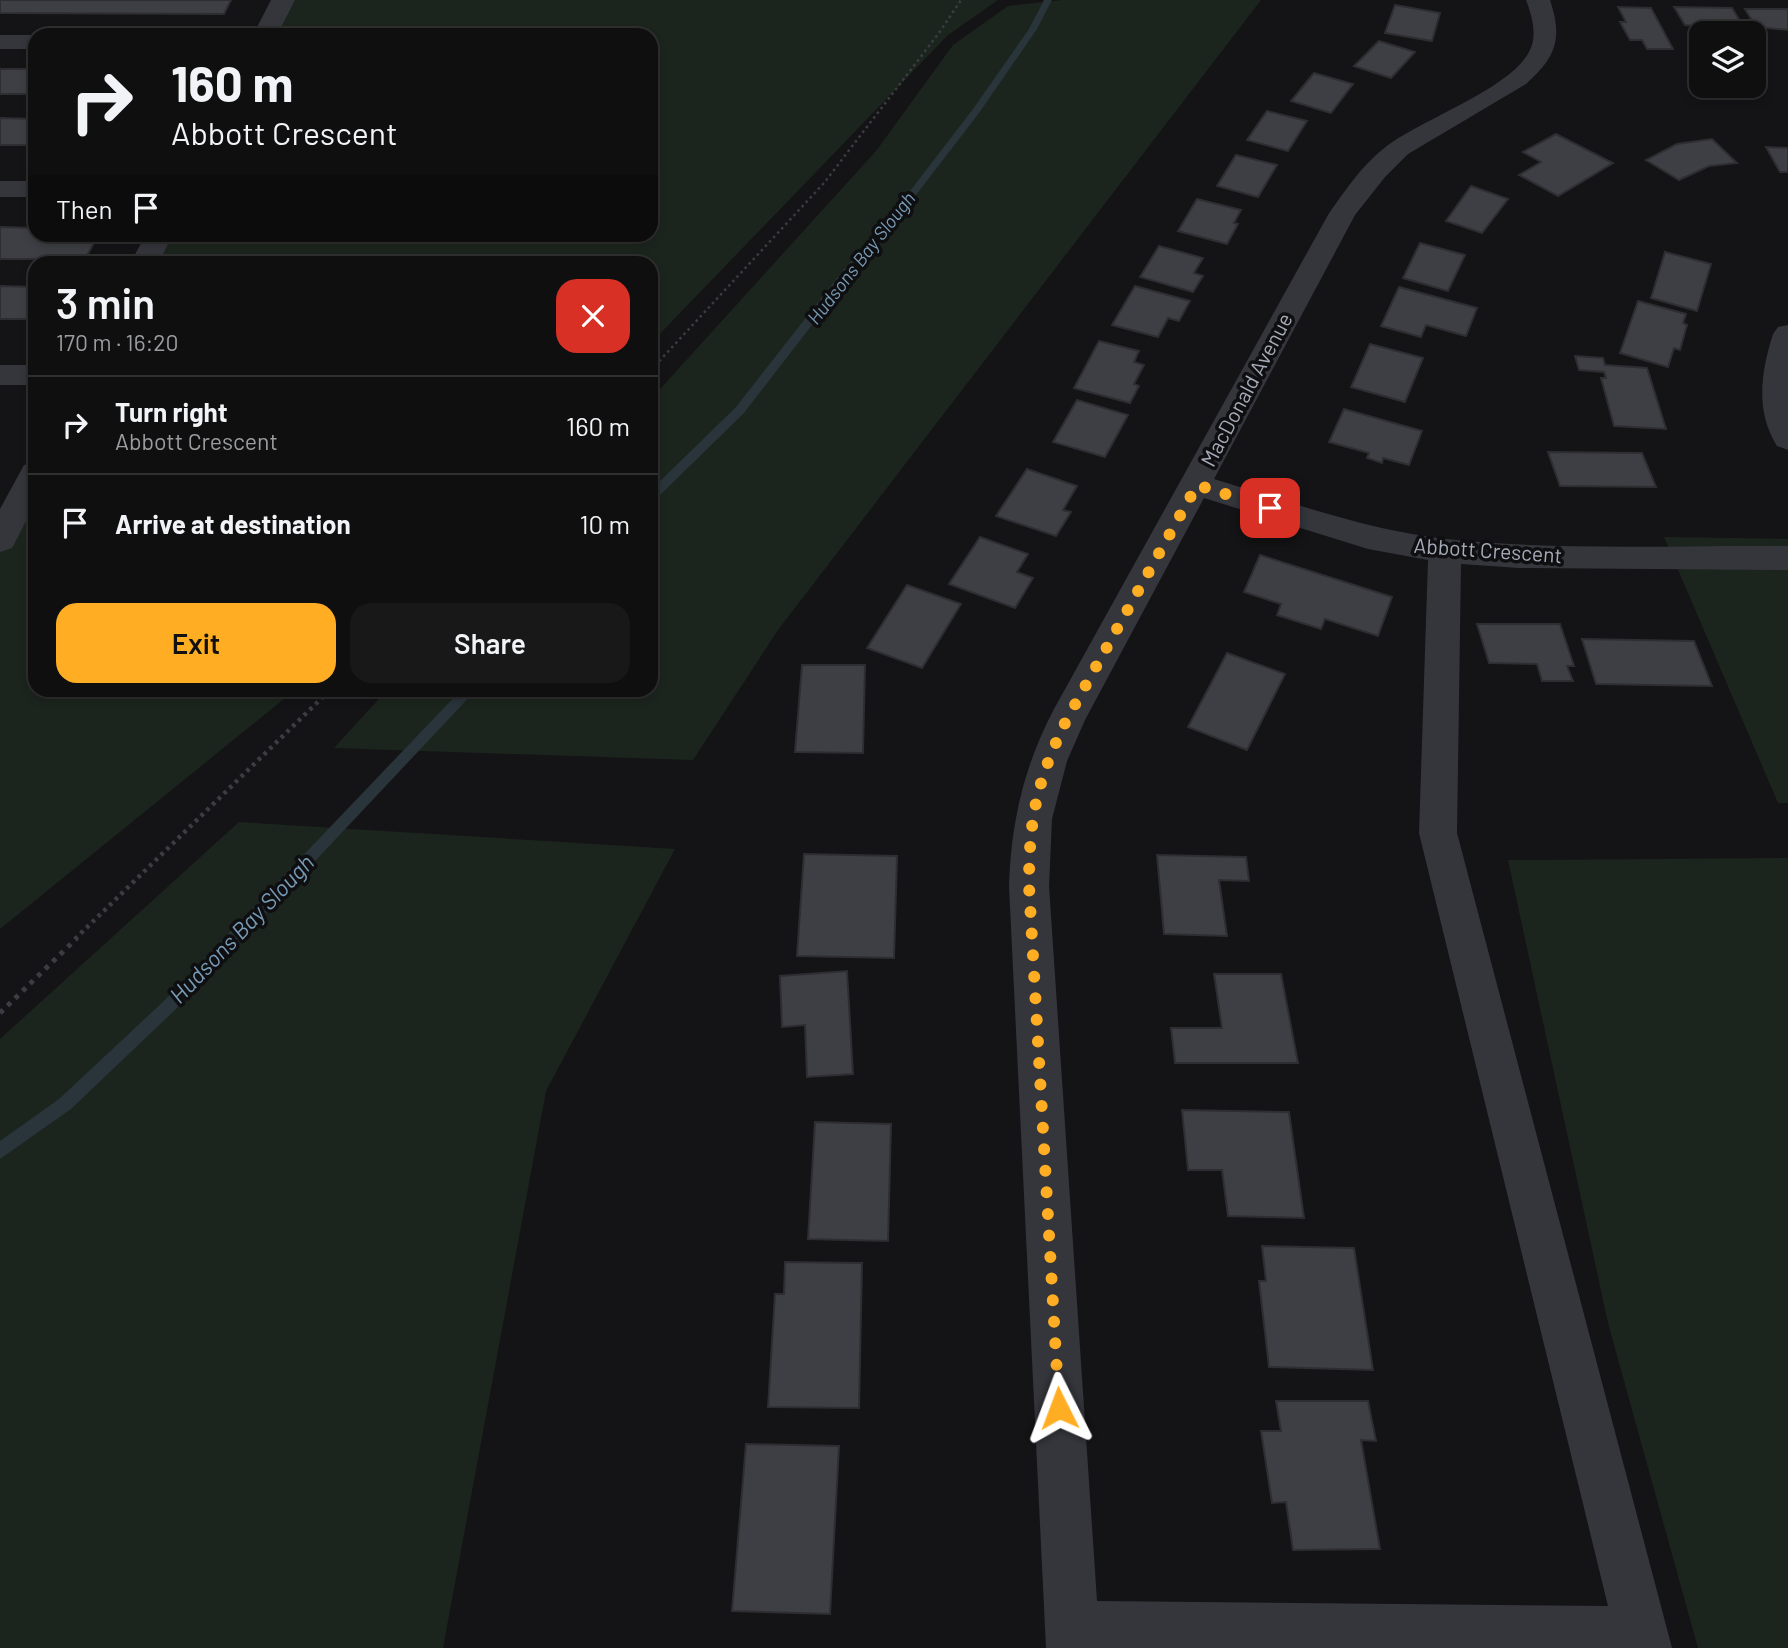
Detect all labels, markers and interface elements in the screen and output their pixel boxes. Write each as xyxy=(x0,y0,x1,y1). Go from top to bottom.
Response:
map controls xyxy=(1689,21,1766,98)
button: layers xyxy=(1689,21,1766,98)
text: 160 m xyxy=(171,53,293,112)
icon: right xyxy=(56,56,147,147)
text: Abbott Crescent xyxy=(171,113,398,151)
water label: Hudsons Bay Slough xyxy=(802,187,919,328)
icon: arrive xyxy=(127,189,165,227)
text: Then xyxy=(56,193,113,224)
text: 3 min xyxy=(56,277,155,327)
button: close xyxy=(556,279,630,353)
street label: MacDonald Avenue xyxy=(1195,308,1297,470)
text: 170 m · 16:20 xyxy=(56,328,179,356)
text: Turn right xyxy=(115,396,228,427)
icon: right xyxy=(56,406,94,444)
text: 160 m xyxy=(566,410,630,441)
text: Abbott Crescent xyxy=(115,427,278,455)
pin xyxy=(1240,478,1300,538)
icon: arrive xyxy=(1251,489,1289,527)
icon: arrive xyxy=(56,504,94,542)
text: Arrive at destination xyxy=(115,508,351,539)
text: 10 m xyxy=(580,508,630,539)
street label: Abbott Crescent xyxy=(1413,532,1563,567)
button: Exit xyxy=(56,603,336,683)
button: Share xyxy=(350,603,630,683)
water label: Hudsons Bay Slough xyxy=(163,848,319,1008)
position arrow xyxy=(1022,1371,1096,1445)

